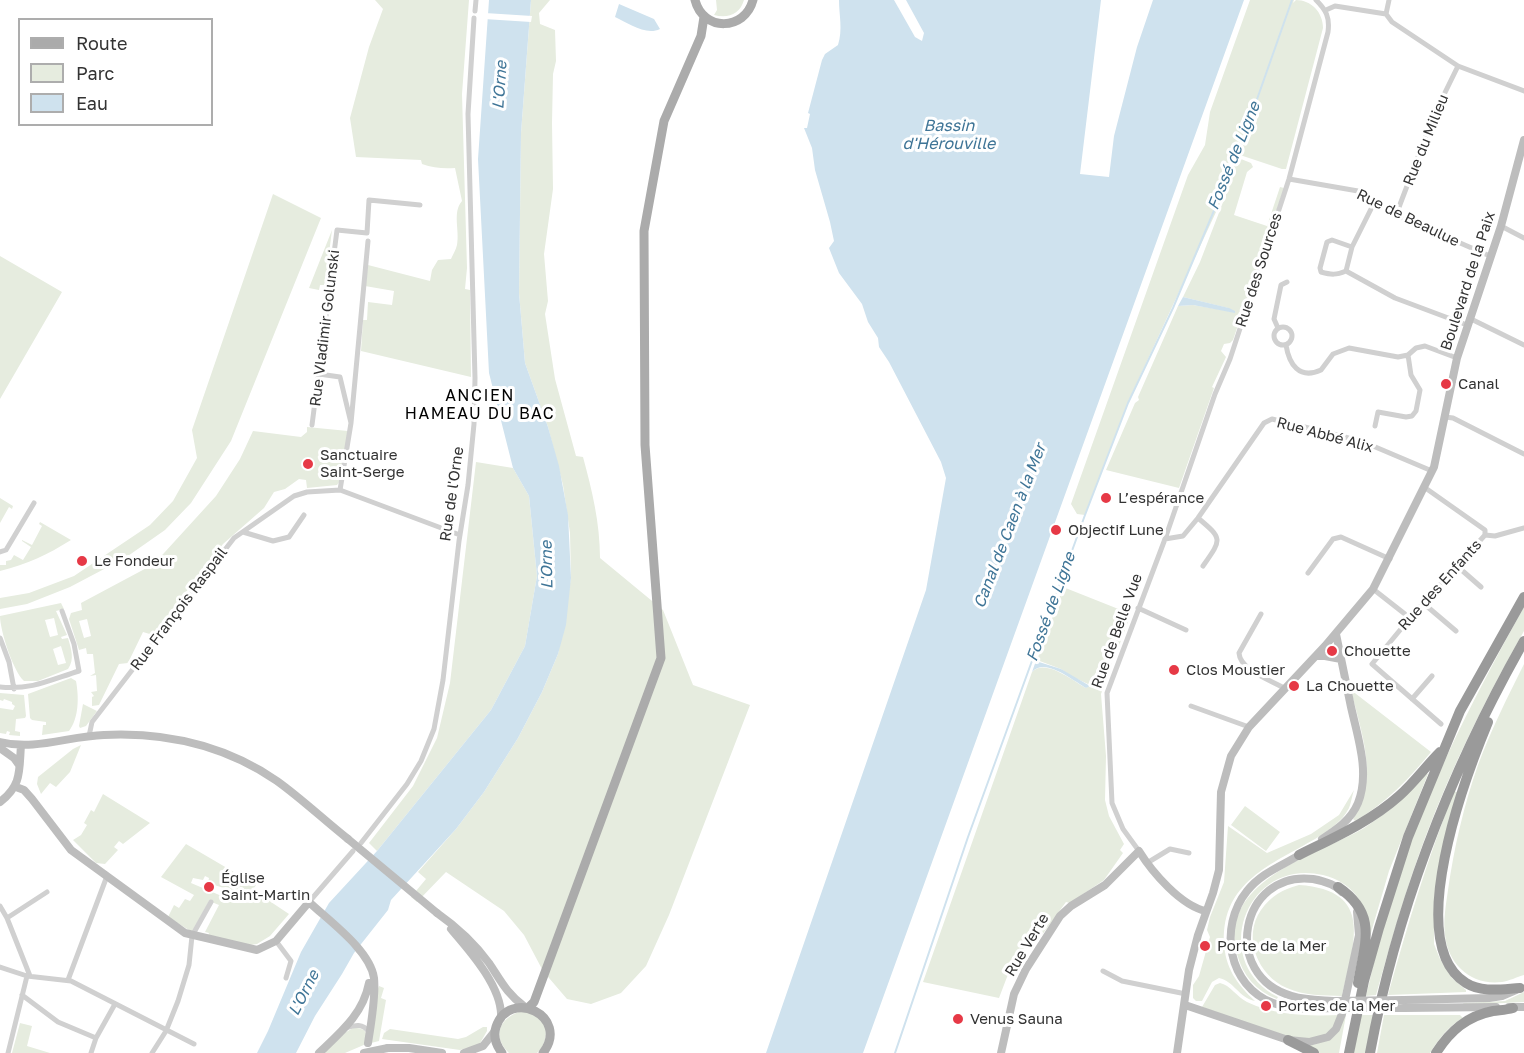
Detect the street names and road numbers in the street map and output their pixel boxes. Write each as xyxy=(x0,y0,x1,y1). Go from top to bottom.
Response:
street label: Rue du Milieu xyxy=(1399,92,1453,188)
street label: Rue de Beaulue xyxy=(1354,185,1462,251)
street label: Boulevard de la Paix xyxy=(1437,209,1499,353)
street label: Rue des Sources xyxy=(1232,211,1286,329)
street label: Rue Vladimir Golunski xyxy=(306,248,344,408)
street label: Rue Abbé Alix xyxy=(1275,413,1375,457)
street label: Rue de l'Orne xyxy=(436,445,468,543)
street label: Rue des Enfants xyxy=(1394,536,1486,634)
street label: Rue François Raspail xyxy=(127,544,231,674)
street label: Rue de Belle Vue xyxy=(1088,571,1146,691)
street label: Rue Verte xyxy=(1001,910,1053,980)

